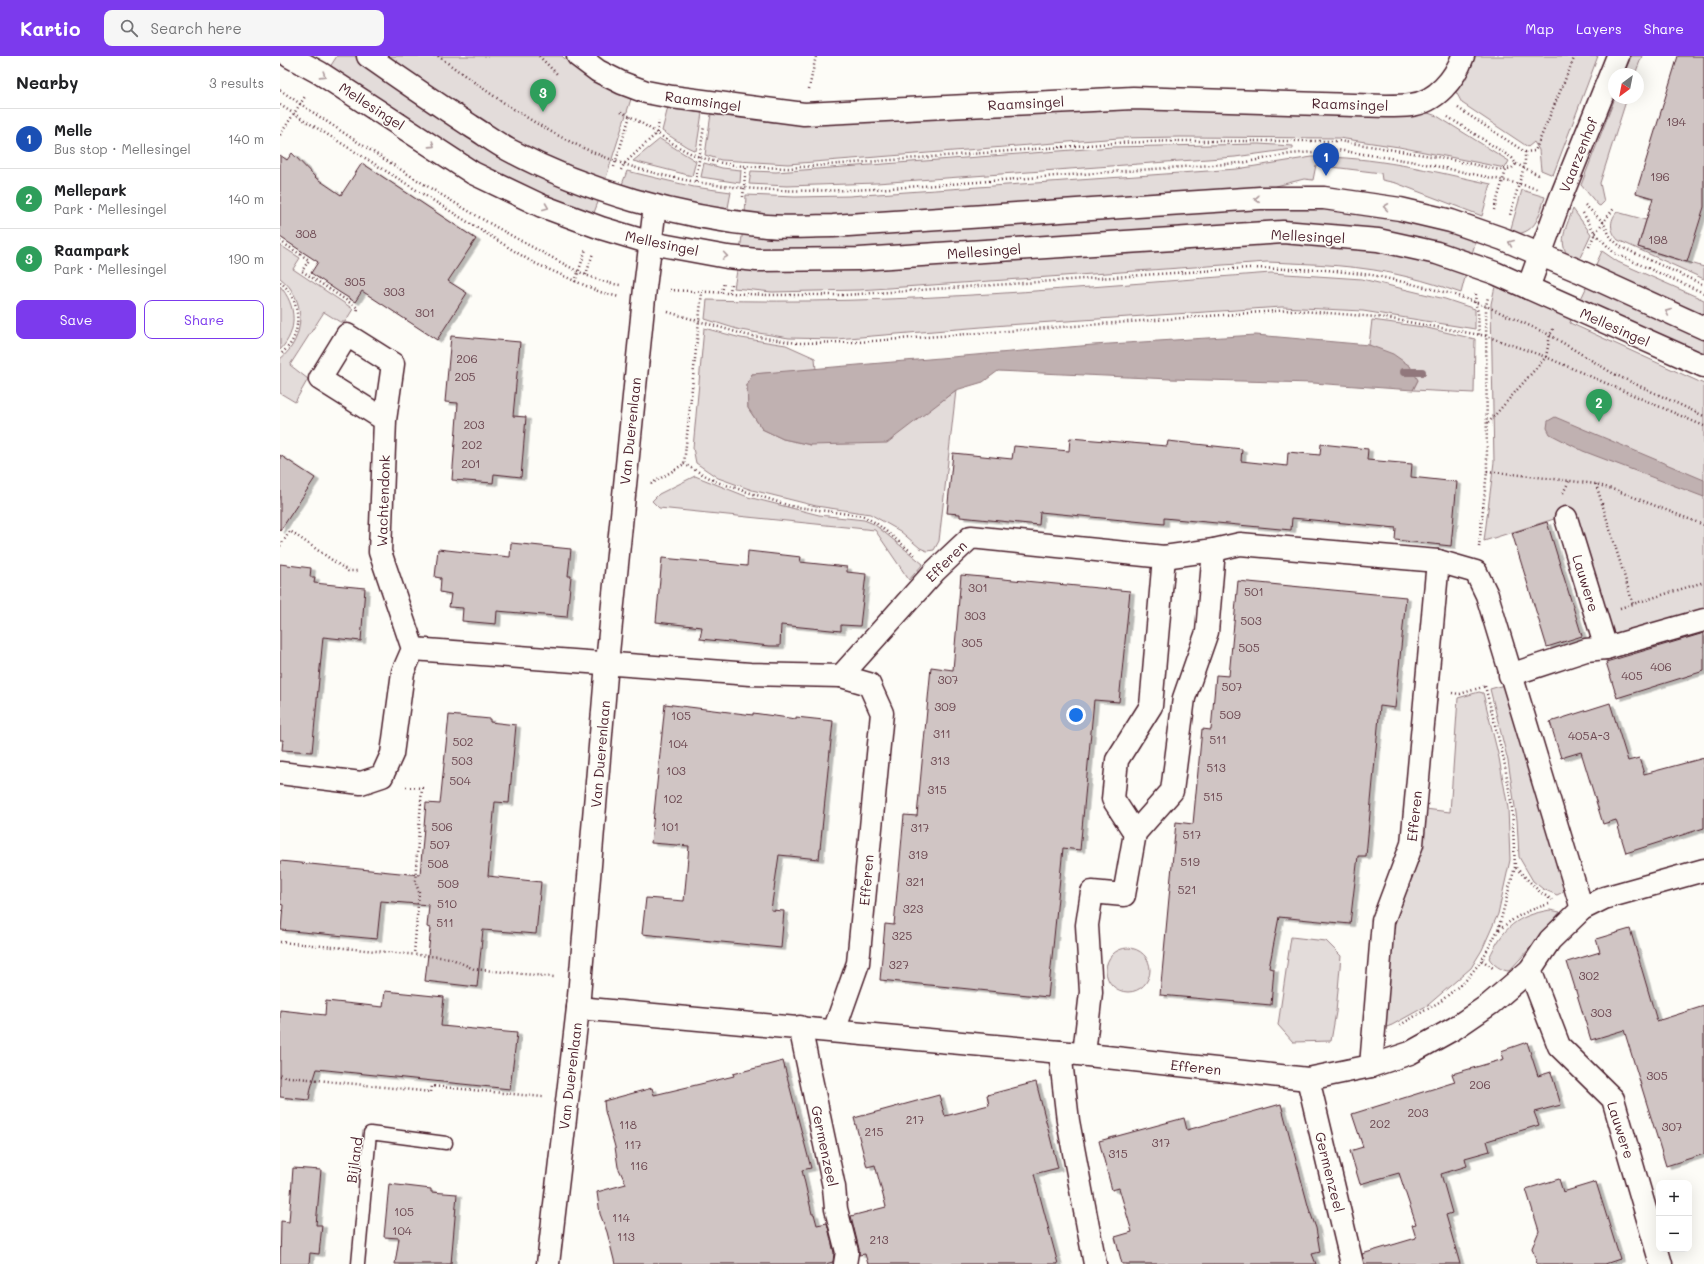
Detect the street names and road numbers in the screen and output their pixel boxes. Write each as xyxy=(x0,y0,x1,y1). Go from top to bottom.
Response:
street label: Mellesingel xyxy=(336,78,408,134)
street label: Raamsingel xyxy=(664,86,742,116)
street label: Raamsingel xyxy=(987,92,1065,114)
street label: Raamsingel xyxy=(1311,93,1389,115)
street label: Vaarzenhof xyxy=(1554,114,1602,195)
street label: Mellesingel xyxy=(1270,225,1346,247)
street label: Mellesingel xyxy=(624,226,700,260)
street label: Mellesingel xyxy=(946,239,1022,263)
street label: Mellesingel xyxy=(1577,303,1653,351)
street label: Van Duerenlaan xyxy=(615,376,645,486)
street label: Wachtendonk xyxy=(372,455,394,547)
street label: Efferen xyxy=(921,536,971,586)
street label: Lauwere xyxy=(1568,552,1604,614)
street label: Van Duerenlaan xyxy=(586,699,614,809)
street label: Efferen xyxy=(1402,790,1426,842)
street label: Efferen xyxy=(854,854,878,906)
street label: Van Duerenlaan xyxy=(554,1021,586,1131)
street label: Efferen xyxy=(1170,1055,1222,1079)
street label: Lauwere xyxy=(1603,1099,1639,1161)
street label: Germenzeel xyxy=(807,1104,843,1188)
street label: Germenzeel xyxy=(1311,1130,1349,1214)
street label: Bijland xyxy=(341,1136,367,1184)

